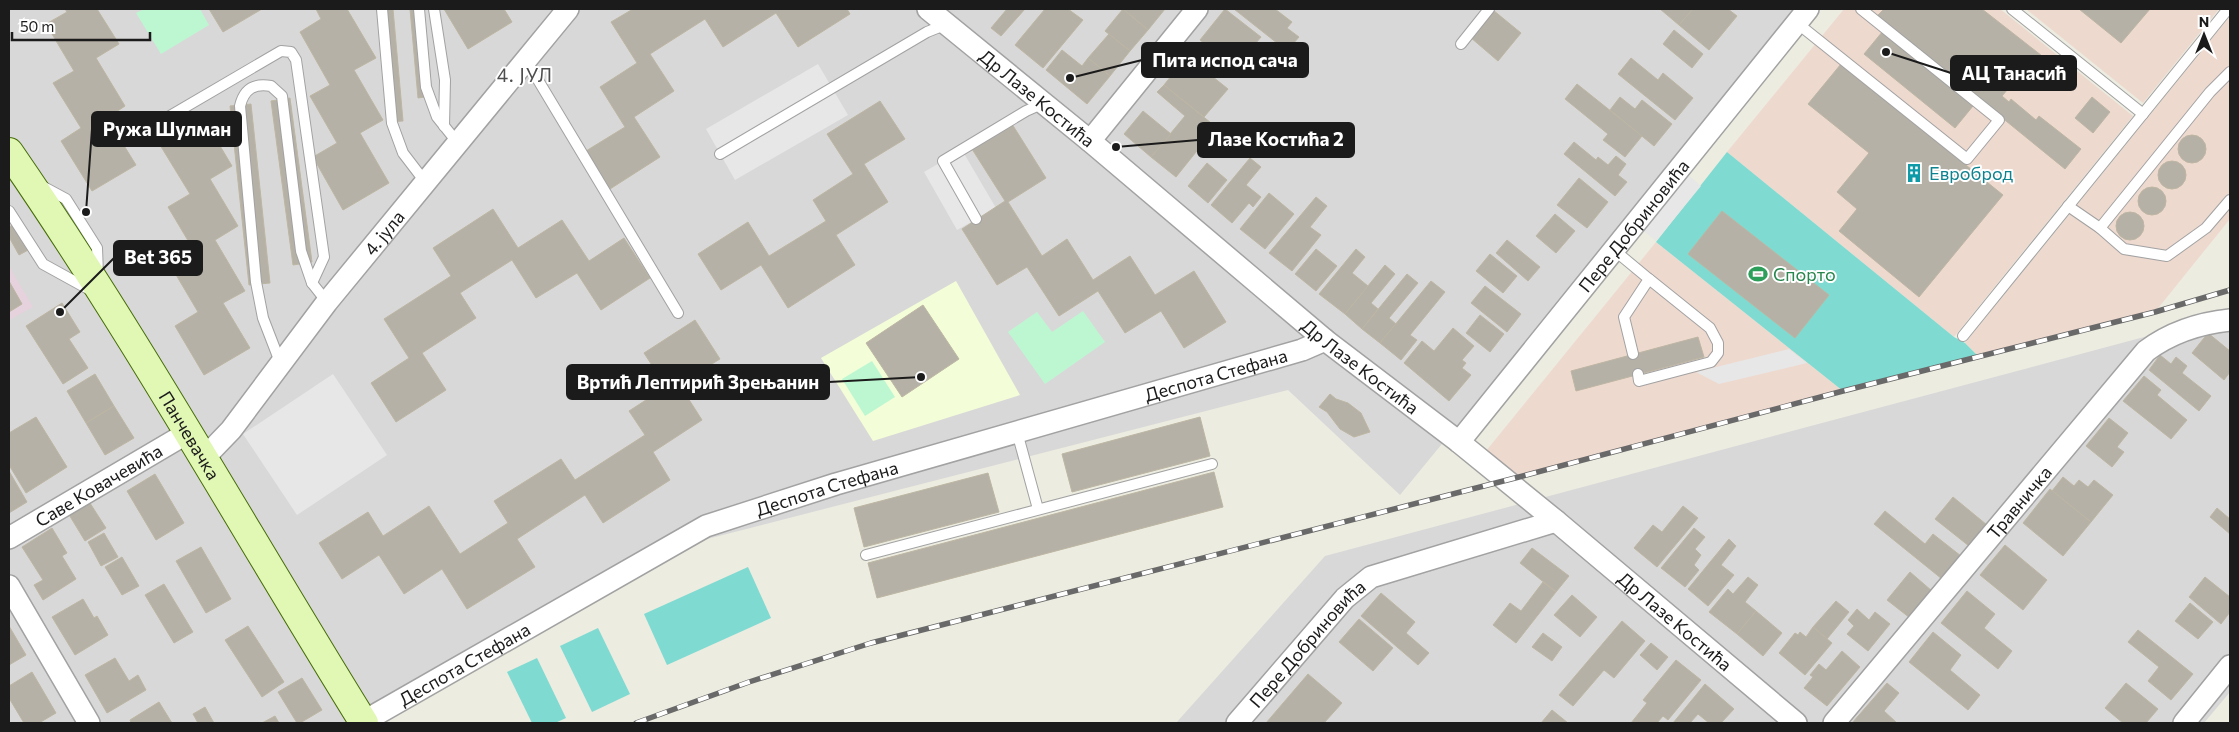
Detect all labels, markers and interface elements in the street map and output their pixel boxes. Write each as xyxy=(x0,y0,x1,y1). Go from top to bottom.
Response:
scale bar xyxy=(12,10,150,42)
north arrow xyxy=(2179,10,2229,60)
text: N xyxy=(2199,13,2209,30)
text: 50 m xyxy=(20,17,54,35)
callout: Пита испод сача xyxy=(1142,43,1308,77)
street label: Др Лазе Костића xyxy=(975,45,1099,152)
text: Пита испод сача xyxy=(1152,48,1298,71)
callout: АЦ Танасић xyxy=(1951,56,2076,90)
text: АЦ Танасић xyxy=(1961,61,2067,84)
district label: 4. ЈУЛ xyxy=(497,63,553,86)
callout: Ружа Шулман xyxy=(92,112,241,146)
text: Ружа Шулман xyxy=(103,117,231,140)
callout: Лазе Костића 2 xyxy=(1198,123,1354,157)
text: Лазе Костића 2 xyxy=(1208,127,1344,150)
street label: Пере Добриновића xyxy=(1574,155,1693,296)
building icon: Евроброд xyxy=(1903,162,1925,184)
place label: Евроброд xyxy=(1929,162,2014,184)
street label: 4. јула xyxy=(359,206,409,260)
callout: Bet 365 xyxy=(114,241,202,275)
text: Bet 365 xyxy=(124,245,192,268)
sports icon: Спорто xyxy=(1747,263,1769,285)
place label: Спорто xyxy=(1773,263,1836,285)
street label: Др Лазе Костића xyxy=(1297,314,1423,419)
street label: Деспота Стефана xyxy=(1142,344,1290,406)
callout: Вртић Лептирић Зрењанин xyxy=(567,365,829,399)
text: Вртић Лептирић Зрењанин xyxy=(577,370,819,393)
street label: Панчевачка xyxy=(155,387,225,483)
street label: Саве Ковачевића xyxy=(31,439,166,531)
street label: Деспота Стефана xyxy=(753,456,901,520)
street label: Травничка xyxy=(1982,461,2056,543)
street label: Др Лазе Костића xyxy=(1614,567,1737,675)
street label: Пере Добриновића xyxy=(1244,575,1370,712)
street label: Деспота Стефана xyxy=(395,618,534,710)

